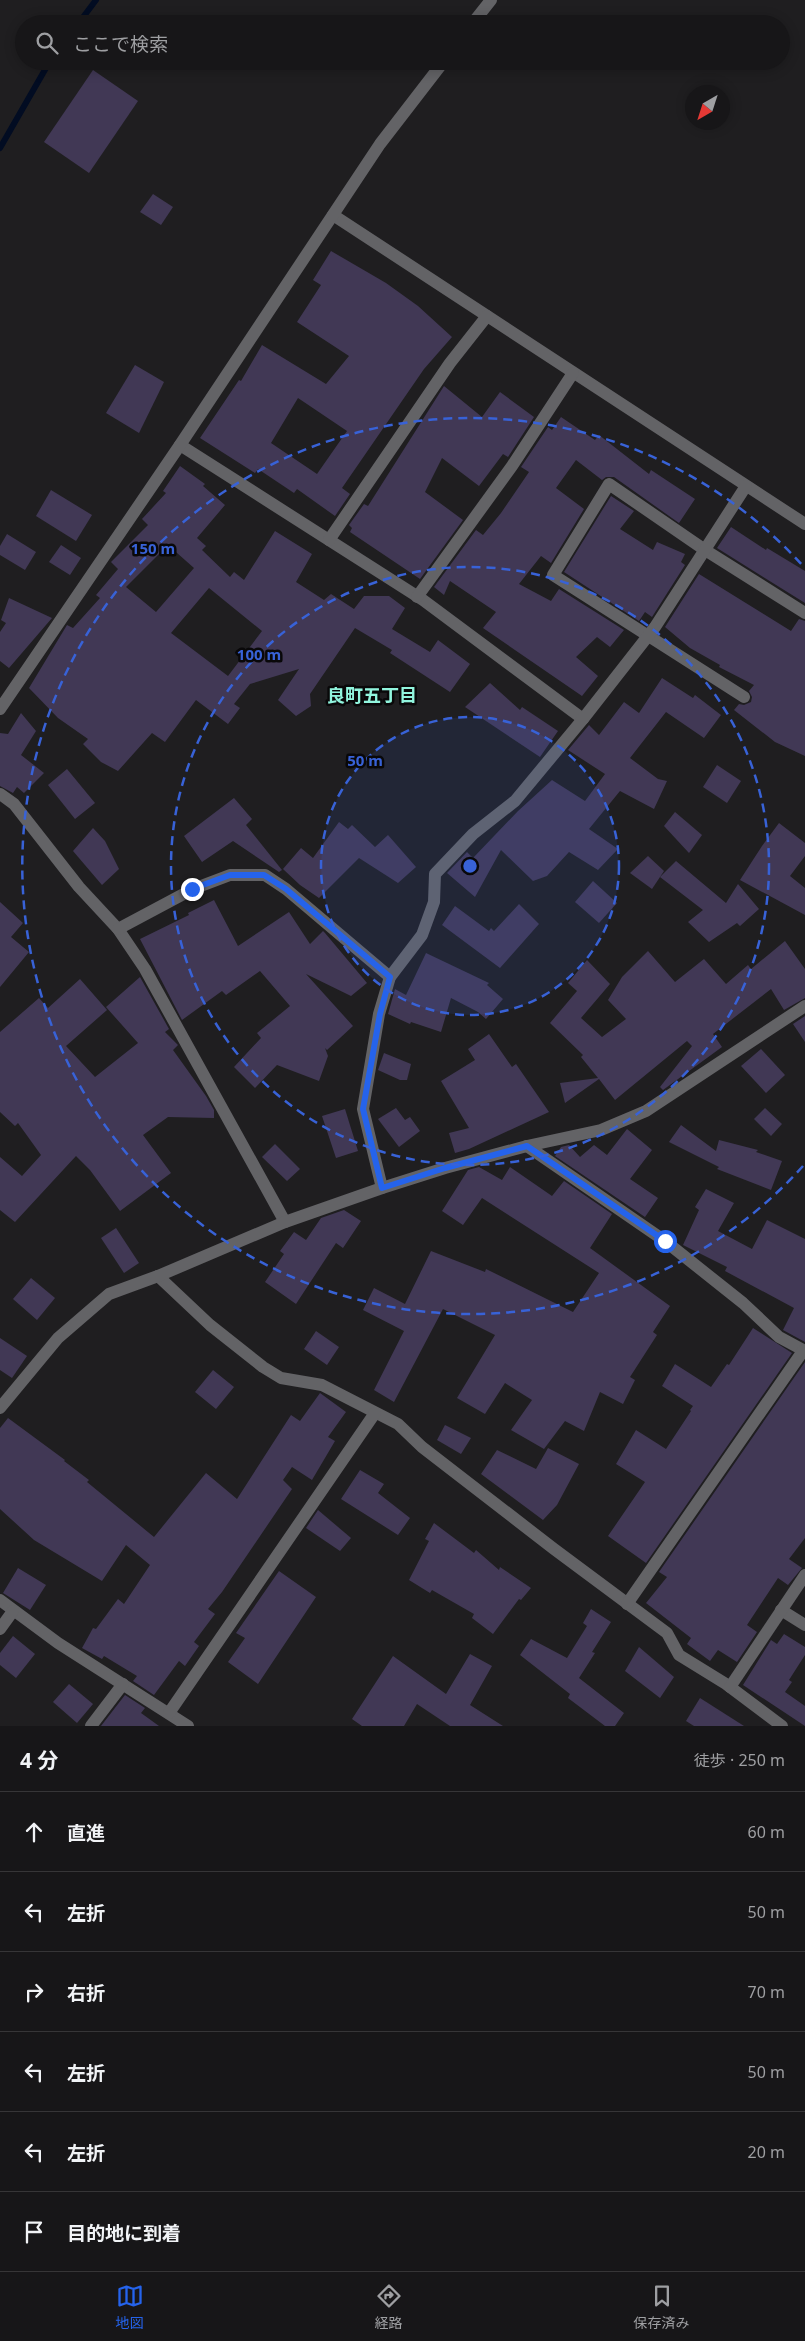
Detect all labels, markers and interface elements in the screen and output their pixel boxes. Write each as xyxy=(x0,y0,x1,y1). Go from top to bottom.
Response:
search box xyxy=(15,15,790,70)
icon: search xyxy=(33,29,61,57)
text: ここで検索 xyxy=(73,31,168,57)
north arrow xyxy=(685,85,730,130)
text: 150 m xyxy=(131,538,175,558)
text: 100 m xyxy=(237,644,281,664)
district label: 良町五丁目 xyxy=(327,683,417,707)
text: 50 m xyxy=(347,750,383,770)
centre of rings xyxy=(461,857,479,875)
route end xyxy=(181,878,204,901)
route start xyxy=(654,1230,677,1253)
text: 4 分 xyxy=(20,1746,58,1774)
text: 徒歩 · 250 m xyxy=(694,1749,785,1771)
icon: ahead xyxy=(20,1818,48,1846)
text: 直進 xyxy=(67,1820,105,1846)
text: 60 m xyxy=(748,1821,785,1843)
icon: left xyxy=(20,1898,48,1926)
text: 左折 xyxy=(67,1900,105,1926)
text: 50 m xyxy=(748,1901,785,1923)
icon: right xyxy=(20,1978,48,2006)
text: 右折 xyxy=(67,1980,105,2006)
text: 70 m xyxy=(748,1981,785,2003)
icon: left xyxy=(20,2058,48,2086)
text: 左折 xyxy=(67,2060,105,2086)
text: 50 m xyxy=(748,2061,785,2083)
icon: left xyxy=(20,2138,48,2166)
text: 左折 xyxy=(67,2140,105,2166)
text: 20 m xyxy=(748,2141,785,2163)
icon: arrive xyxy=(20,2218,48,2246)
text: 目的地に到着 xyxy=(67,2220,181,2246)
tab: 地図 xyxy=(116,2282,144,2332)
tab: 経路 xyxy=(375,2282,403,2332)
tab: 保存済み xyxy=(634,2282,690,2332)

